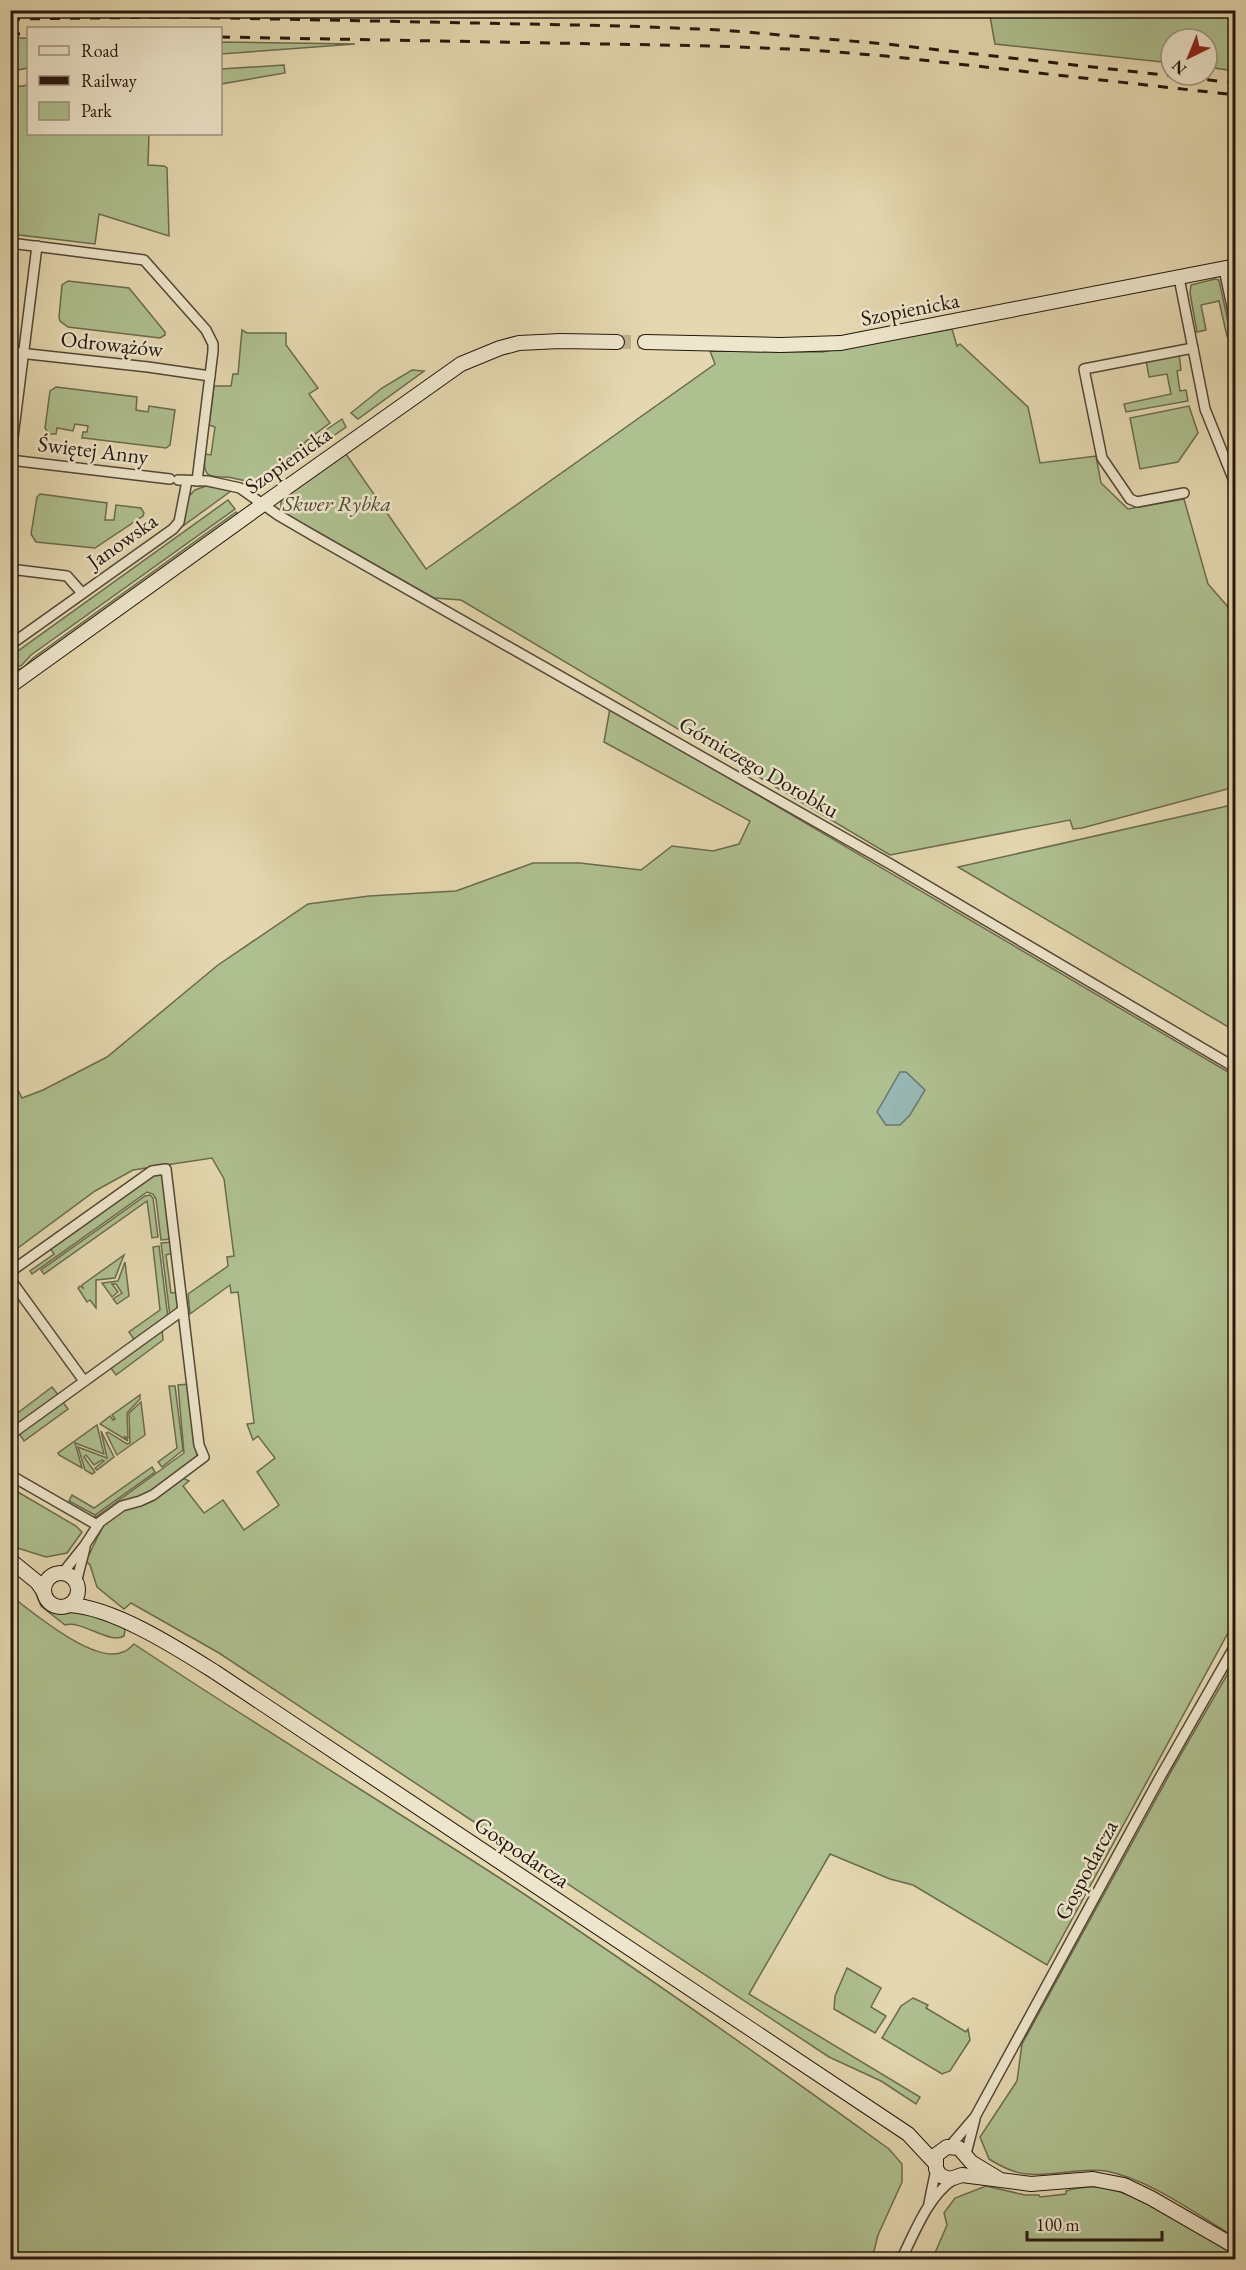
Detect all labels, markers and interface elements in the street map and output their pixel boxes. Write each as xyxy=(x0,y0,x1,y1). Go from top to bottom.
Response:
legend xyxy=(27,27,222,135)
north arrow xyxy=(1159,27,1219,87)
text: Road xyxy=(81,39,120,62)
text: N xyxy=(1167,55,1191,80)
text: Railway xyxy=(81,69,137,92)
text: Park xyxy=(81,99,112,122)
street label: Szopienicka xyxy=(858,285,962,333)
street label: Odrowążów xyxy=(59,324,166,364)
street label: Szopienicka xyxy=(239,419,337,501)
street label: Świętej Anny xyxy=(36,429,150,471)
park label: Skwer Rybka xyxy=(282,489,391,518)
street label: Janowska xyxy=(79,506,163,577)
street label: Górniczego Dorobku xyxy=(674,709,845,825)
street label: Gospodarcza xyxy=(469,1809,576,1895)
street label: Gospodarcza xyxy=(1048,1815,1125,1925)
scale bar xyxy=(1027,2204,1162,2242)
text: 100 m xyxy=(1036,2213,1080,2236)

